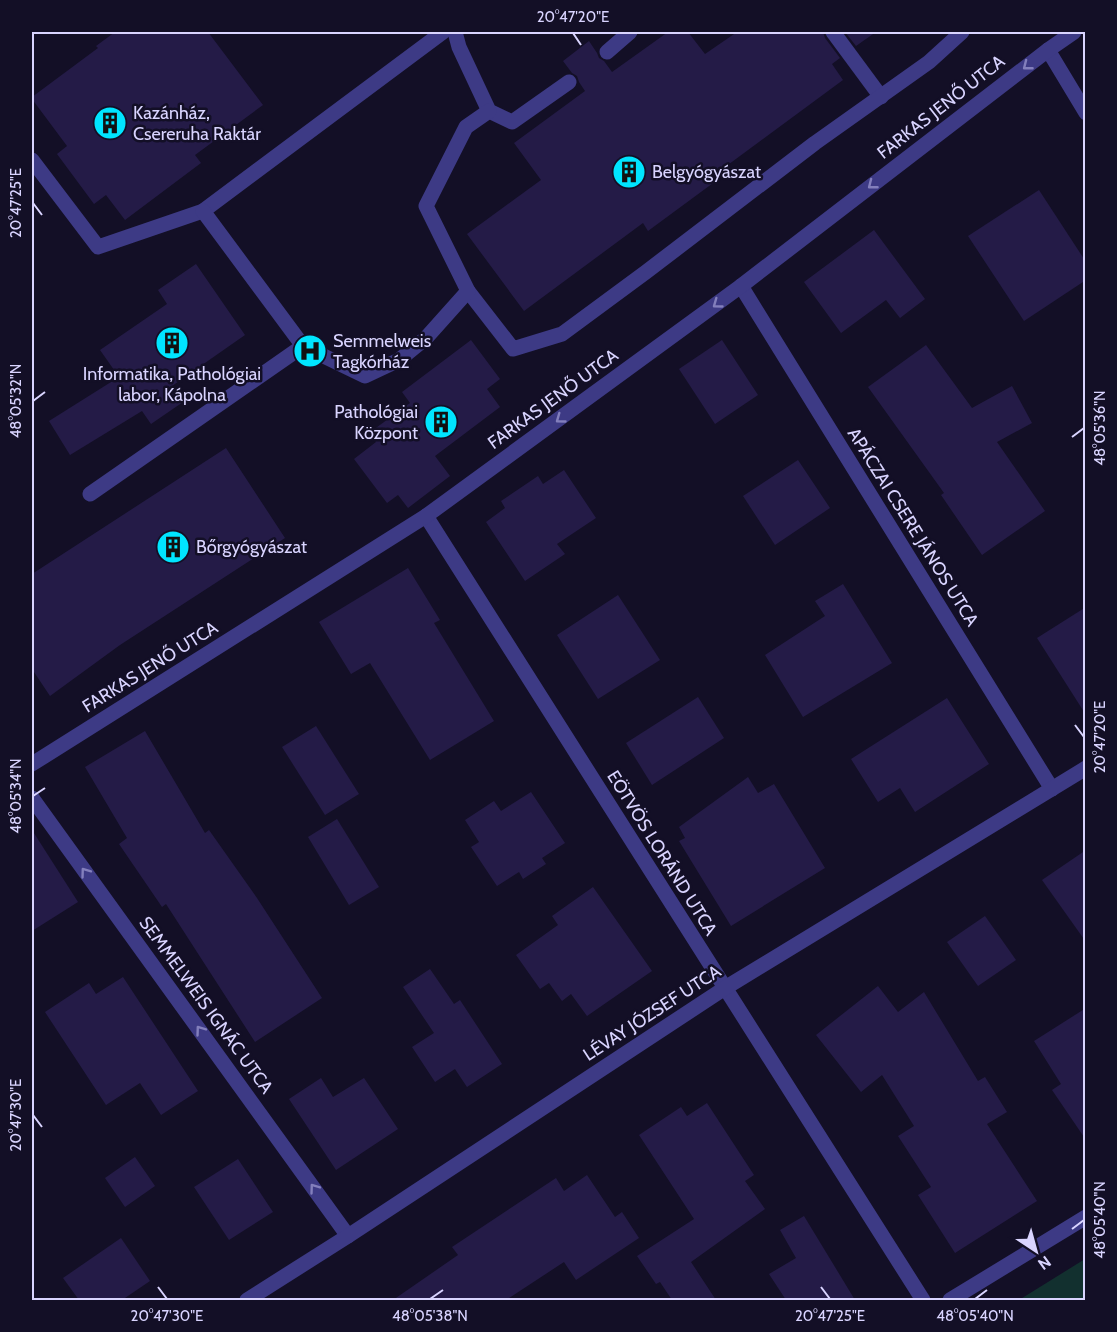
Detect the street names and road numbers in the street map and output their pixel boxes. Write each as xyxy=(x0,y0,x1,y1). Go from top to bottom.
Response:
street label: FARKAS JENŐ UTCA xyxy=(873,50,1009,164)
street label: FARKAS JENŐ UTCA xyxy=(484,344,622,454)
street label: APÁCZAI CSERE JÁNOS UTCA xyxy=(843,424,983,630)
street label: FARKAS JENŐ UTCA xyxy=(78,616,222,718)
street label: EÖTVÖS LORÁND UTCA xyxy=(602,766,722,940)
street label: SEMMELWEIS IGNÁC UTCA xyxy=(134,912,278,1098)
street label: LÉVAY JÓZSEF UTCA xyxy=(579,960,725,1066)

